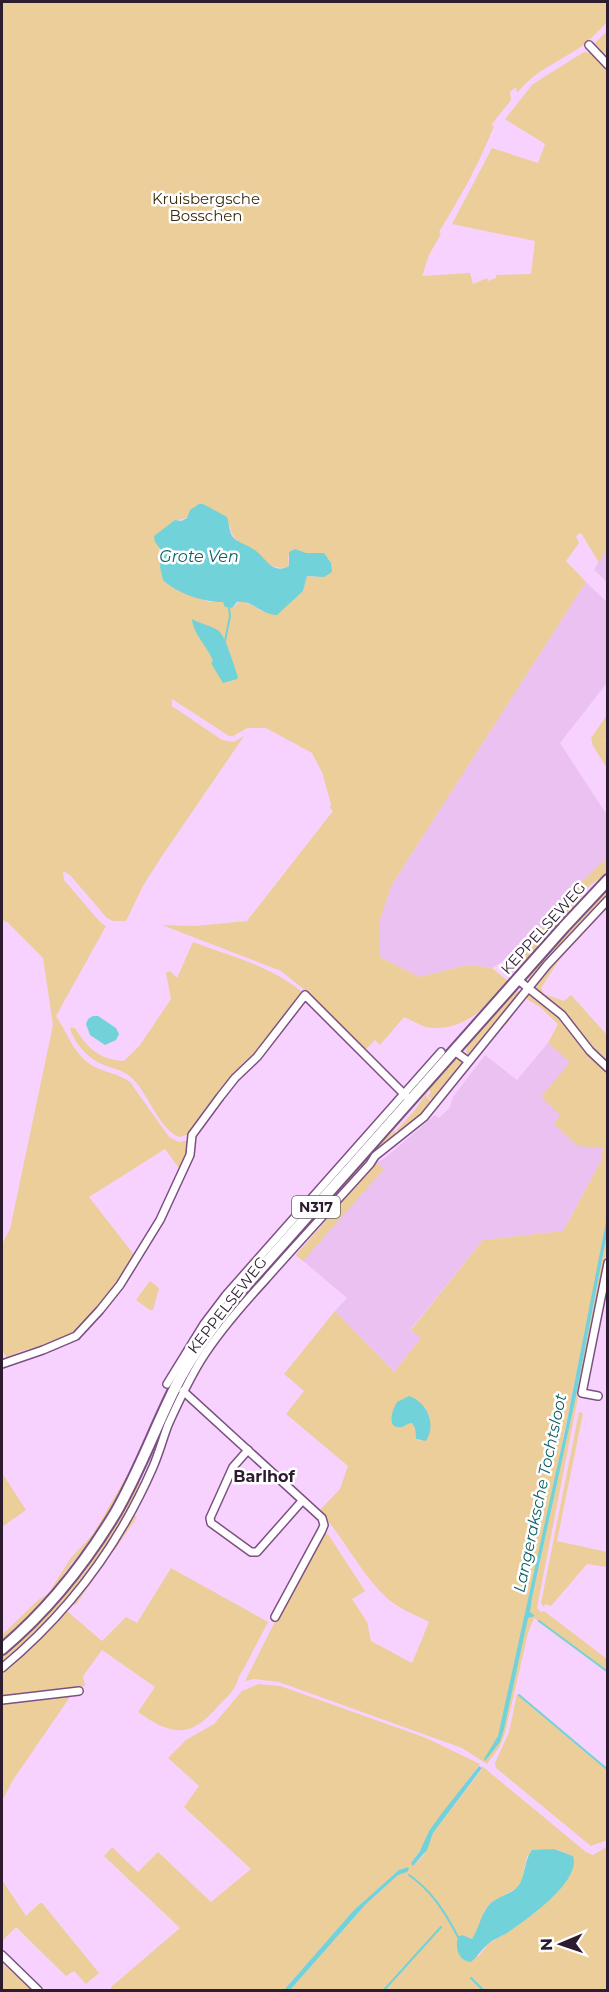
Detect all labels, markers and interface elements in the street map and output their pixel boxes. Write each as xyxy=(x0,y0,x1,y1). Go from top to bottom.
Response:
park label: Kruisbergsche Bosschen xyxy=(152,189,260,225)
water label: Grote Ven xyxy=(159,547,239,566)
street label: KEPPELSEWEG xyxy=(497,878,589,978)
road number: N317 xyxy=(292,1196,340,1218)
street label: KEPPELSEWEG xyxy=(183,1253,271,1357)
water label: Langeraksche Tochtsloot xyxy=(510,1392,570,1594)
district label: Barlhof xyxy=(233,1467,296,1486)
north arrow xyxy=(531,1914,591,1974)
text: N xyxy=(537,1938,556,1951)

